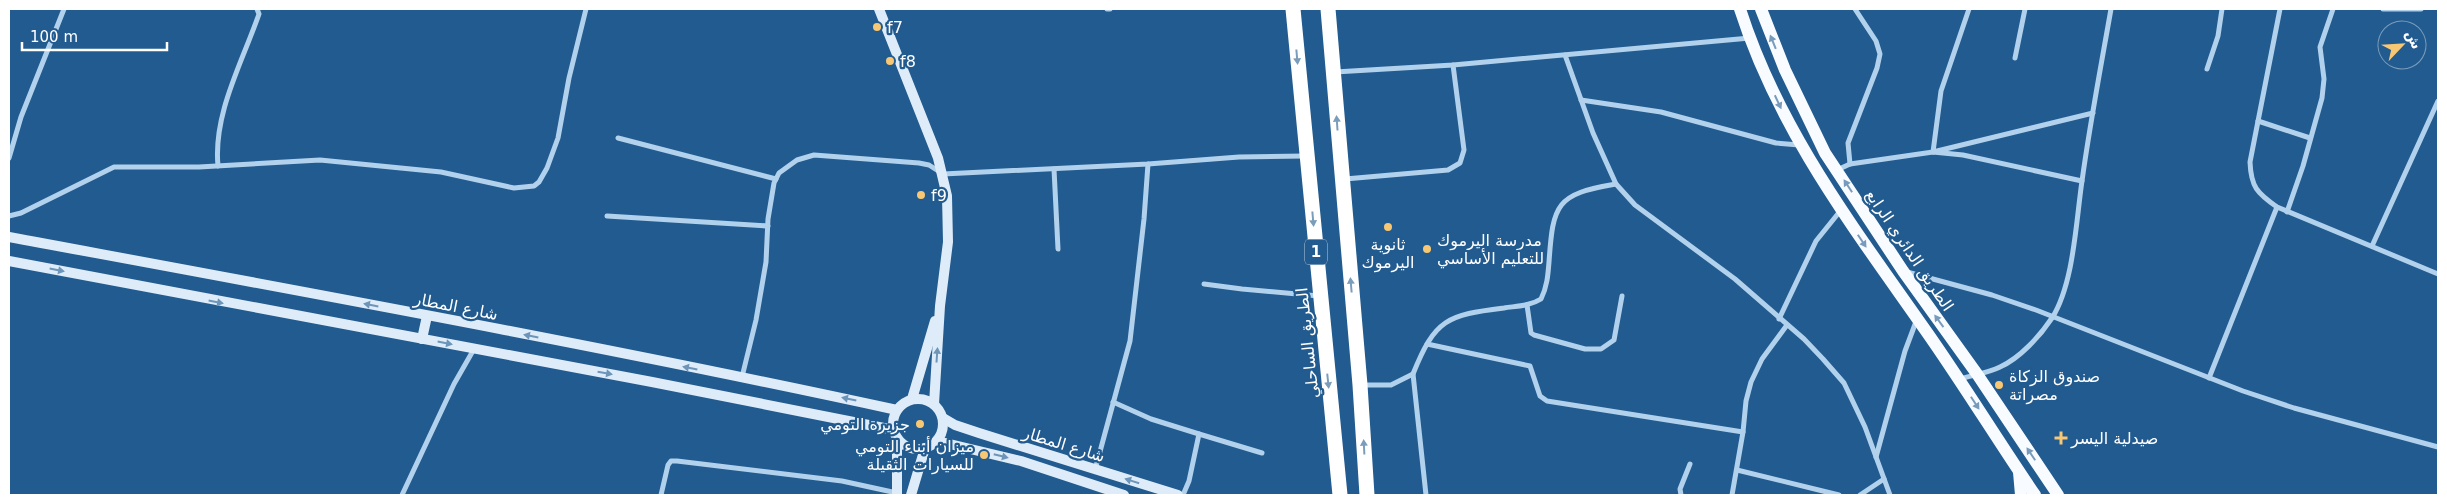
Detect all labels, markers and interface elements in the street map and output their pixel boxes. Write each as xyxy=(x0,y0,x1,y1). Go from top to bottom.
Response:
place label: f7 xyxy=(887,18,903,37)
scale bar xyxy=(22,20,168,52)
north arrow xyxy=(2377,20,2427,70)
marker: f7 xyxy=(871,21,883,33)
text: ش xyxy=(2402,27,2425,52)
text: 100 m xyxy=(30,28,78,46)
one-way arrow xyxy=(1769,34,1777,49)
one-way arrow xyxy=(1293,50,1301,66)
place label: f8 xyxy=(900,52,916,71)
marker: f8 xyxy=(884,55,896,67)
one-way arrow xyxy=(1774,95,1783,110)
one-way arrow xyxy=(1333,114,1341,130)
one-way arrow xyxy=(1843,180,1852,193)
place label: f9 xyxy=(931,186,947,205)
street label: الطريق الدائري الرابع xyxy=(1861,186,1957,315)
marker: f9 xyxy=(915,189,927,201)
one-way arrow xyxy=(1309,211,1317,227)
marker: ثانوية اليرموك xyxy=(1382,221,1394,233)
place label: مدرسة اليرموك للتعليم الأساسي xyxy=(1437,231,1544,269)
place label: ثانوية اليرموك xyxy=(1362,235,1415,273)
one-way arrow xyxy=(1857,235,1867,248)
road number: 1 xyxy=(1305,240,1327,264)
marker: مدرسة اليرموك للتعليم الأساسي xyxy=(1421,243,1433,255)
one-way arrow xyxy=(49,267,65,275)
one-way arrow xyxy=(1347,276,1355,292)
street label: الطريق الساحلي xyxy=(1292,287,1324,399)
street label: شارع المطار xyxy=(411,289,499,325)
one-way arrow xyxy=(209,298,225,306)
one-way arrow xyxy=(364,301,379,309)
one-way arrow xyxy=(1934,314,1944,328)
one-way arrow xyxy=(522,332,538,340)
one-way arrow xyxy=(437,340,453,348)
one-way arrow xyxy=(933,347,941,363)
one-way arrow xyxy=(682,363,698,371)
place label: صندوق الزكاة مصراتة xyxy=(2009,367,2100,405)
one-way arrow xyxy=(597,369,612,377)
one-way arrow xyxy=(1324,373,1332,389)
marker: صندوق الزكاة مصراتة xyxy=(1993,379,2005,391)
one-way arrow xyxy=(841,395,857,403)
one-way arrow xyxy=(1971,397,1980,410)
place label: جزيرة التومي xyxy=(820,415,910,435)
marker: جزيرة التومي xyxy=(914,418,926,430)
street label: شارع المطار xyxy=(1019,423,1107,467)
place label: صيدلية اليسر xyxy=(2070,429,2158,449)
marker: صيدلية اليسر xyxy=(2055,432,2067,444)
place label: ميزان أبناء التومي للسيارات الثقيلة xyxy=(855,436,974,475)
one-way arrow xyxy=(1359,438,1367,454)
one-way arrow xyxy=(2026,448,2036,461)
marker: ميزان أبناء التومي للسيارات الثقيلة xyxy=(978,449,990,461)
one-way arrow xyxy=(994,452,1009,460)
one-way arrow xyxy=(1124,476,1139,484)

